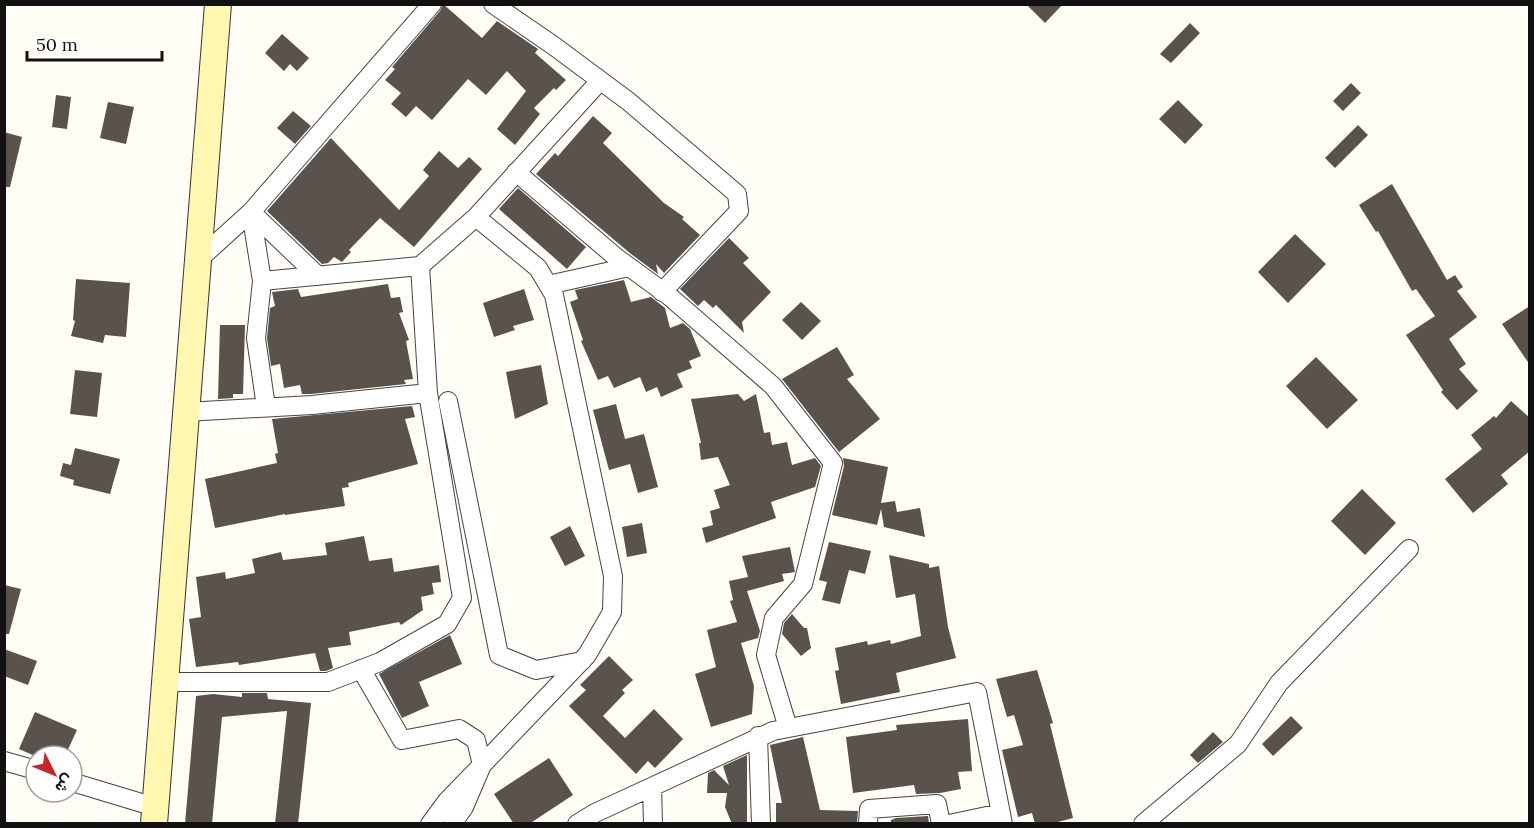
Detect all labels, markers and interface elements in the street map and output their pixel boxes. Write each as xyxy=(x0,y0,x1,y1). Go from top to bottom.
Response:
scale bar xyxy=(27,24,162,62)
text: 50 m xyxy=(36,33,78,56)
north arrow xyxy=(24,744,84,804)
text: ش xyxy=(51,770,79,798)

